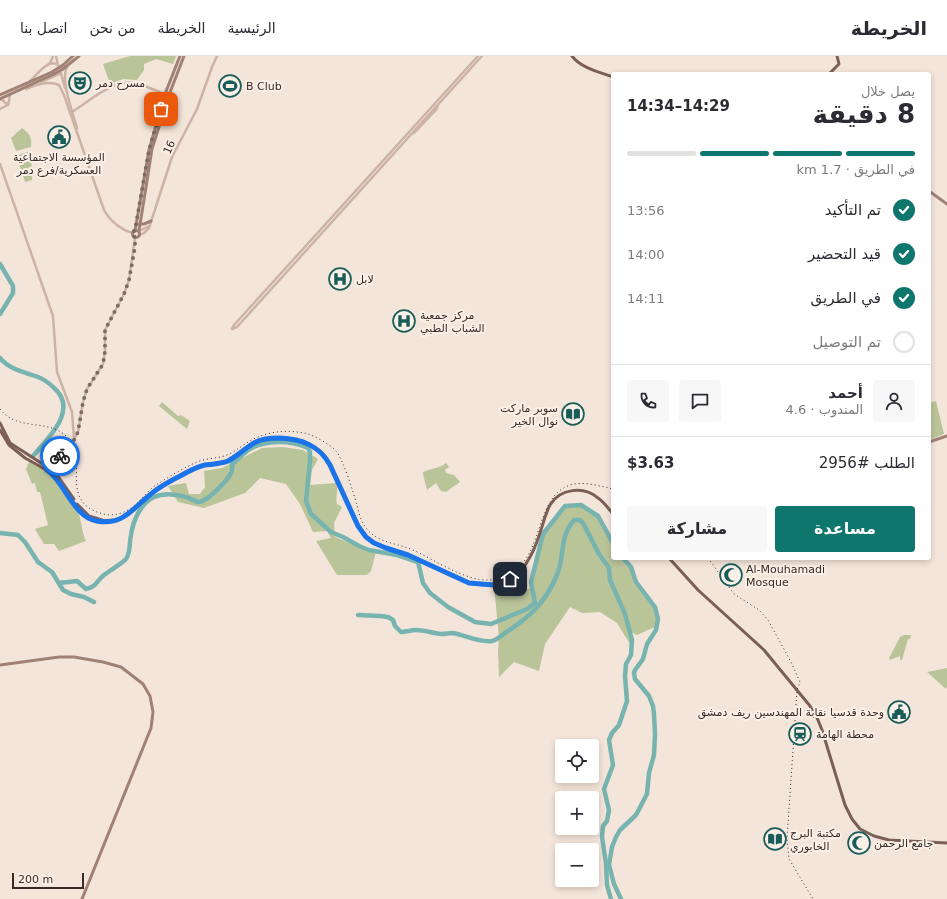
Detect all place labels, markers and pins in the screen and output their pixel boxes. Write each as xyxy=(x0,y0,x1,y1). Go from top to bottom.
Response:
theatre icon: مسرح دمر xyxy=(67,70,93,96)
sports icon: B Club xyxy=(217,73,243,99)
place label: مسرح دمر xyxy=(95,77,145,90)
place label: B Club xyxy=(246,80,282,93)
pin xyxy=(144,92,178,126)
public building icon: المؤسسة الاجتماعية العسكرية/فرع دمر xyxy=(46,124,72,150)
place label: المؤسسة الاجتماعية العسكرية/فرع دمر xyxy=(13,151,105,177)
hospital icon: لابل xyxy=(327,266,353,292)
place label: لابل xyxy=(356,273,374,286)
hospital icon: مركز جمعية الشباب الطبي xyxy=(391,308,417,334)
place label: مركز جمعية الشباب الطبي xyxy=(420,309,485,335)
library icon: سوبر ماركت نوال الخير xyxy=(560,401,586,427)
place label: سوبر ماركت نوال الخير xyxy=(500,402,558,428)
pin xyxy=(493,562,527,596)
mosque icon: Al-Mouhamadi Mosque xyxy=(718,562,744,588)
place label: Al-Mouhamadi Mosque xyxy=(746,563,825,589)
public building icon: وحدة قدسيا نقابة المهندسين ريف دمشق xyxy=(886,699,912,725)
place label: وحدة قدسيا نقابة المهندسين ريف دمشق xyxy=(698,706,884,720)
station icon: محطة الهامة xyxy=(787,721,813,747)
place label: محطة الهامة xyxy=(816,728,874,741)
library icon: مكتبة البرج الخابوري xyxy=(762,826,788,852)
place label: مكتبة البرج الخابوري xyxy=(790,827,841,853)
mosque icon: جامع الرحمن xyxy=(846,830,872,856)
place label: جامع الرحمن xyxy=(874,837,933,850)

